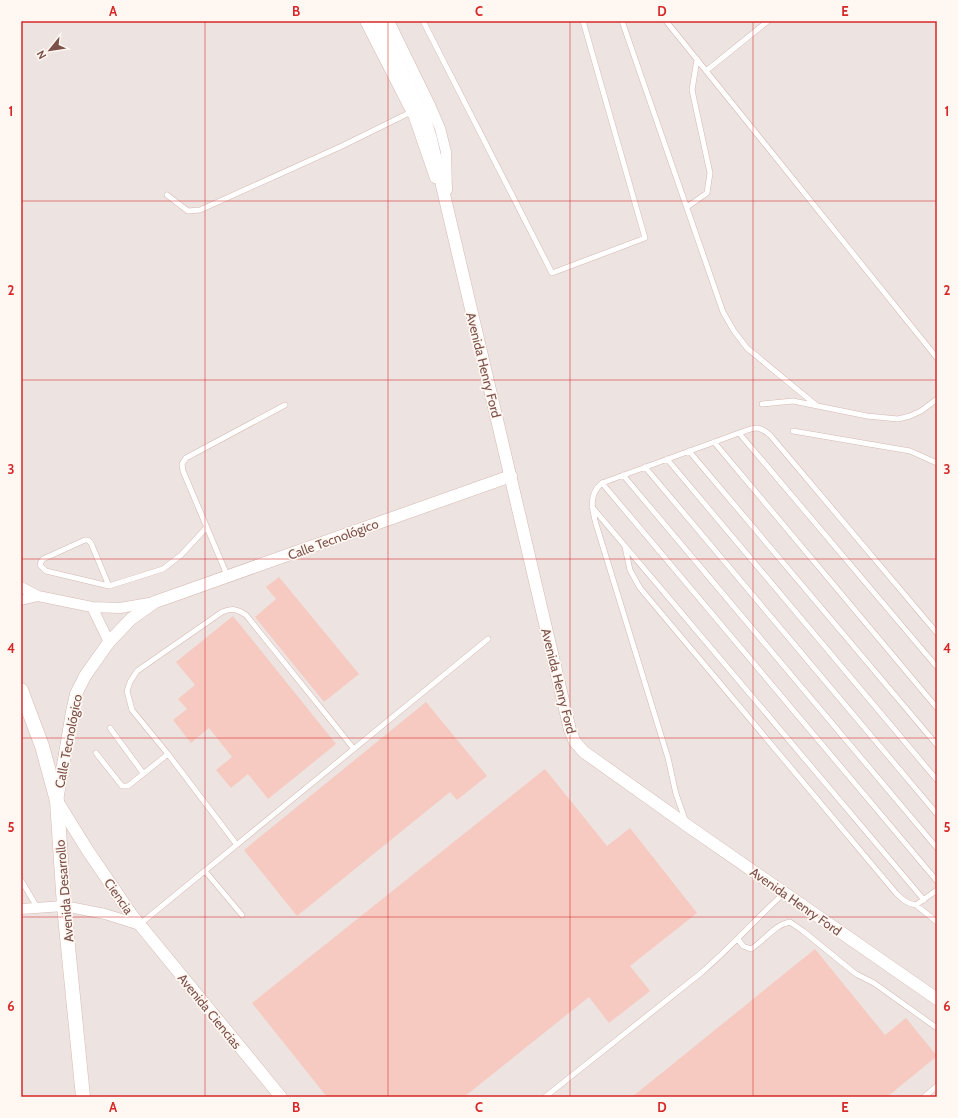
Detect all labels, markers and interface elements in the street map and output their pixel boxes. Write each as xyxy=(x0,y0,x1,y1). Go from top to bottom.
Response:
text: A xyxy=(109,3,118,19)
text: B xyxy=(292,3,300,19)
text: C xyxy=(475,3,483,19)
text: D xyxy=(657,3,667,19)
text: E xyxy=(841,3,849,19)
north arrow xyxy=(30,30,70,70)
text: N xyxy=(33,48,49,62)
text: 1 xyxy=(9,103,13,119)
text: 1 xyxy=(945,103,949,119)
text: 2 xyxy=(8,282,15,298)
text: 2 xyxy=(944,282,951,298)
street label: Avenida Henry Ford xyxy=(463,311,505,419)
text: 3 xyxy=(7,461,15,477)
text: 3 xyxy=(943,461,951,477)
street label: Calle Tecnológico xyxy=(285,515,381,563)
street label: Avenida Henry Ford xyxy=(538,627,580,735)
text: 4 xyxy=(7,640,15,656)
text: 4 xyxy=(943,640,951,656)
street label: Calle Tecnológico xyxy=(51,693,85,789)
text: 5 xyxy=(8,819,15,835)
text: 5 xyxy=(944,819,951,835)
street label: Avenida Desarrollo xyxy=(52,839,76,943)
street label: Avenida Henry Ford xyxy=(747,863,845,939)
street label: Ciencia xyxy=(101,875,137,918)
street label: Avenida Ciencias xyxy=(175,970,246,1052)
text: 6 xyxy=(7,998,15,1014)
text: 6 xyxy=(943,998,951,1014)
text: A xyxy=(109,1099,118,1115)
text: B xyxy=(292,1099,300,1115)
text: C xyxy=(475,1099,483,1115)
text: D xyxy=(657,1099,667,1115)
text: E xyxy=(841,1099,849,1115)

